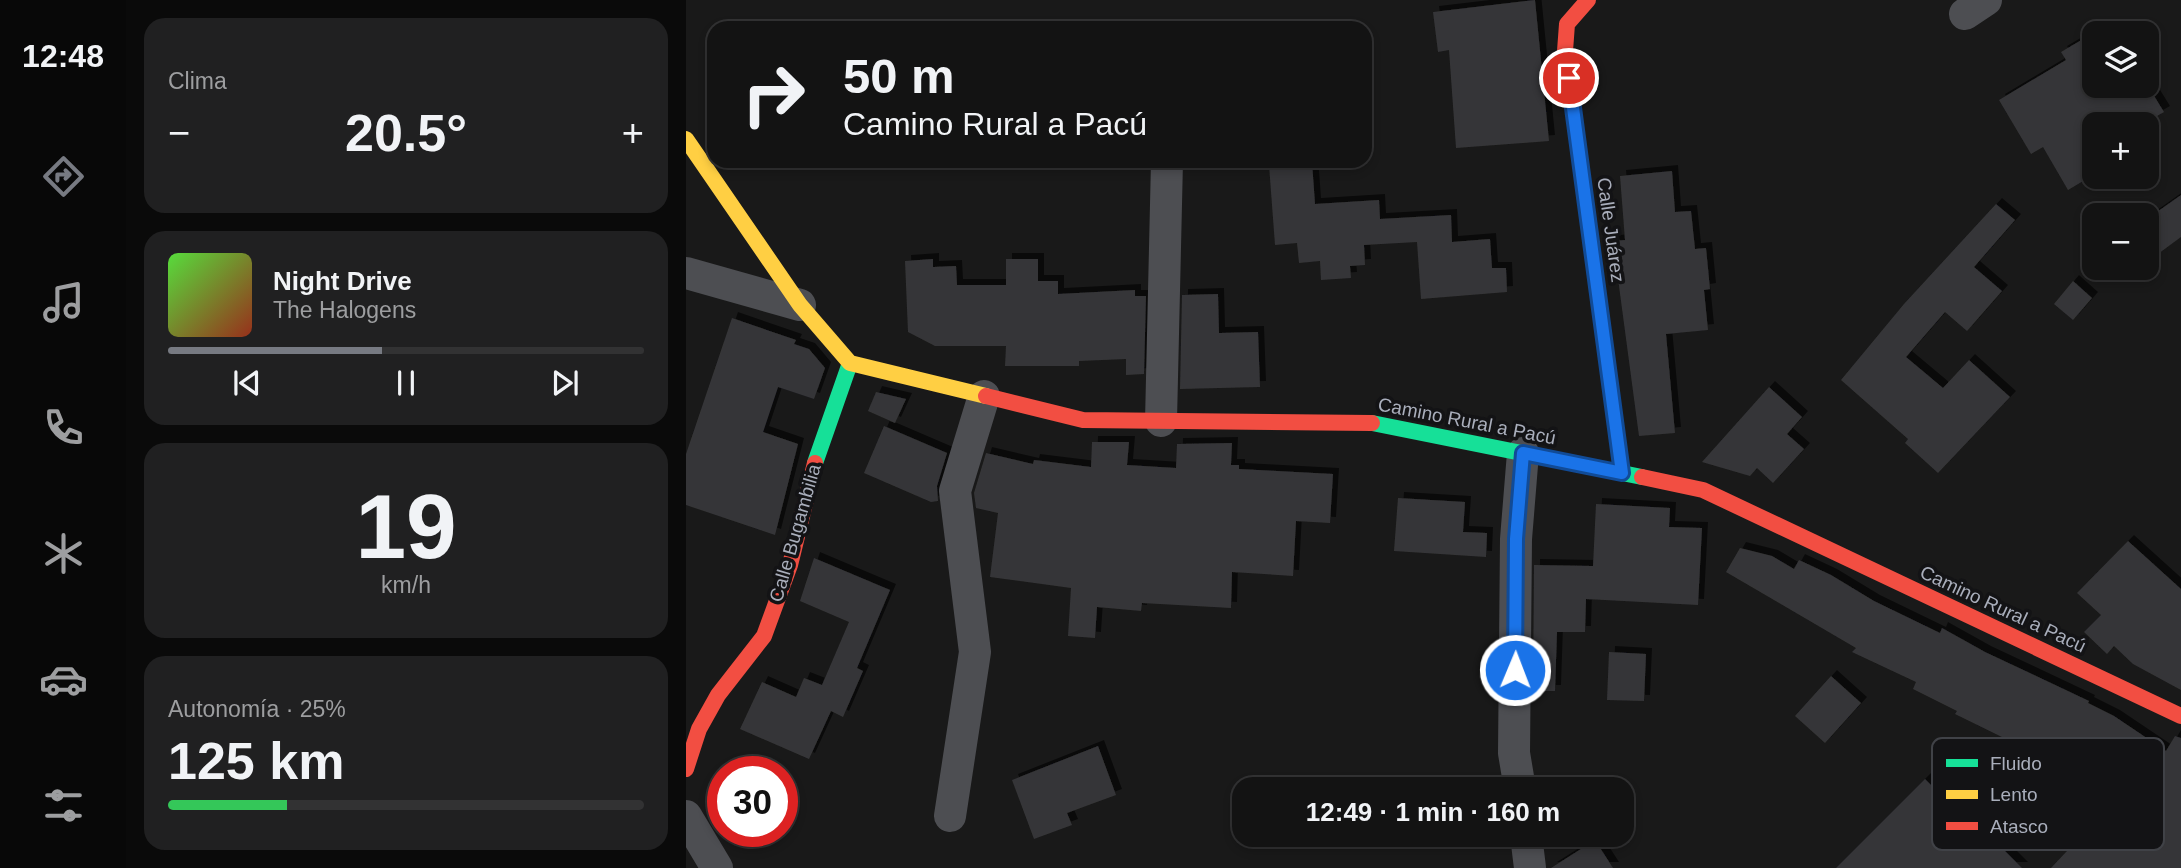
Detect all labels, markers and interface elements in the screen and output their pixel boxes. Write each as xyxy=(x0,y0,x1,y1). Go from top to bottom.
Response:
map controls xyxy=(2082,21,2159,280)
button: layers xyxy=(2082,21,2159,98)
text: 12:48 xyxy=(22,38,104,74)
pin xyxy=(1539,48,1599,108)
icon: right xyxy=(728,49,819,140)
text: 50 m xyxy=(843,49,955,103)
icon: arrive xyxy=(1550,59,1588,97)
text: Clima xyxy=(168,68,227,94)
text: 20.5° xyxy=(345,104,467,162)
text: Camino Rural a Pacú xyxy=(843,106,1147,142)
text: − xyxy=(168,112,190,154)
text: + xyxy=(622,112,644,154)
button: + xyxy=(2082,112,2159,189)
icon: directions xyxy=(39,152,88,201)
street label: Calle Juárez xyxy=(1593,176,1629,284)
button: − xyxy=(2082,203,2159,280)
text: Night Drive xyxy=(273,266,412,296)
icon: music xyxy=(39,278,88,327)
text: The Halogens xyxy=(273,297,416,323)
icon: previous xyxy=(228,364,266,402)
icon: pause xyxy=(387,364,425,402)
icon: next xyxy=(546,364,584,402)
street label: Camino Rural a Pacú xyxy=(1376,393,1558,449)
icon: phone xyxy=(39,403,88,452)
street label: Calle Bugambilia xyxy=(765,461,825,604)
text: 19 xyxy=(355,476,457,577)
icon: climate xyxy=(39,529,88,578)
street label: Camino Rural a Pacú xyxy=(1917,561,2089,657)
text: km/h xyxy=(381,572,431,598)
position arrow xyxy=(1478,633,1552,707)
icon: car xyxy=(39,655,88,704)
text: Autonomía · 25% xyxy=(168,696,346,722)
text: 125 km xyxy=(168,732,344,790)
legend xyxy=(1932,738,2164,850)
text: Fluido xyxy=(1990,753,2042,774)
speed limit sign: 30 xyxy=(707,756,798,847)
icon: filters xyxy=(39,781,88,830)
text: Lento xyxy=(1990,784,2038,805)
text: 12:49 · 1 min · 160 m xyxy=(1306,797,1560,827)
text: Atasco xyxy=(1990,816,2048,837)

